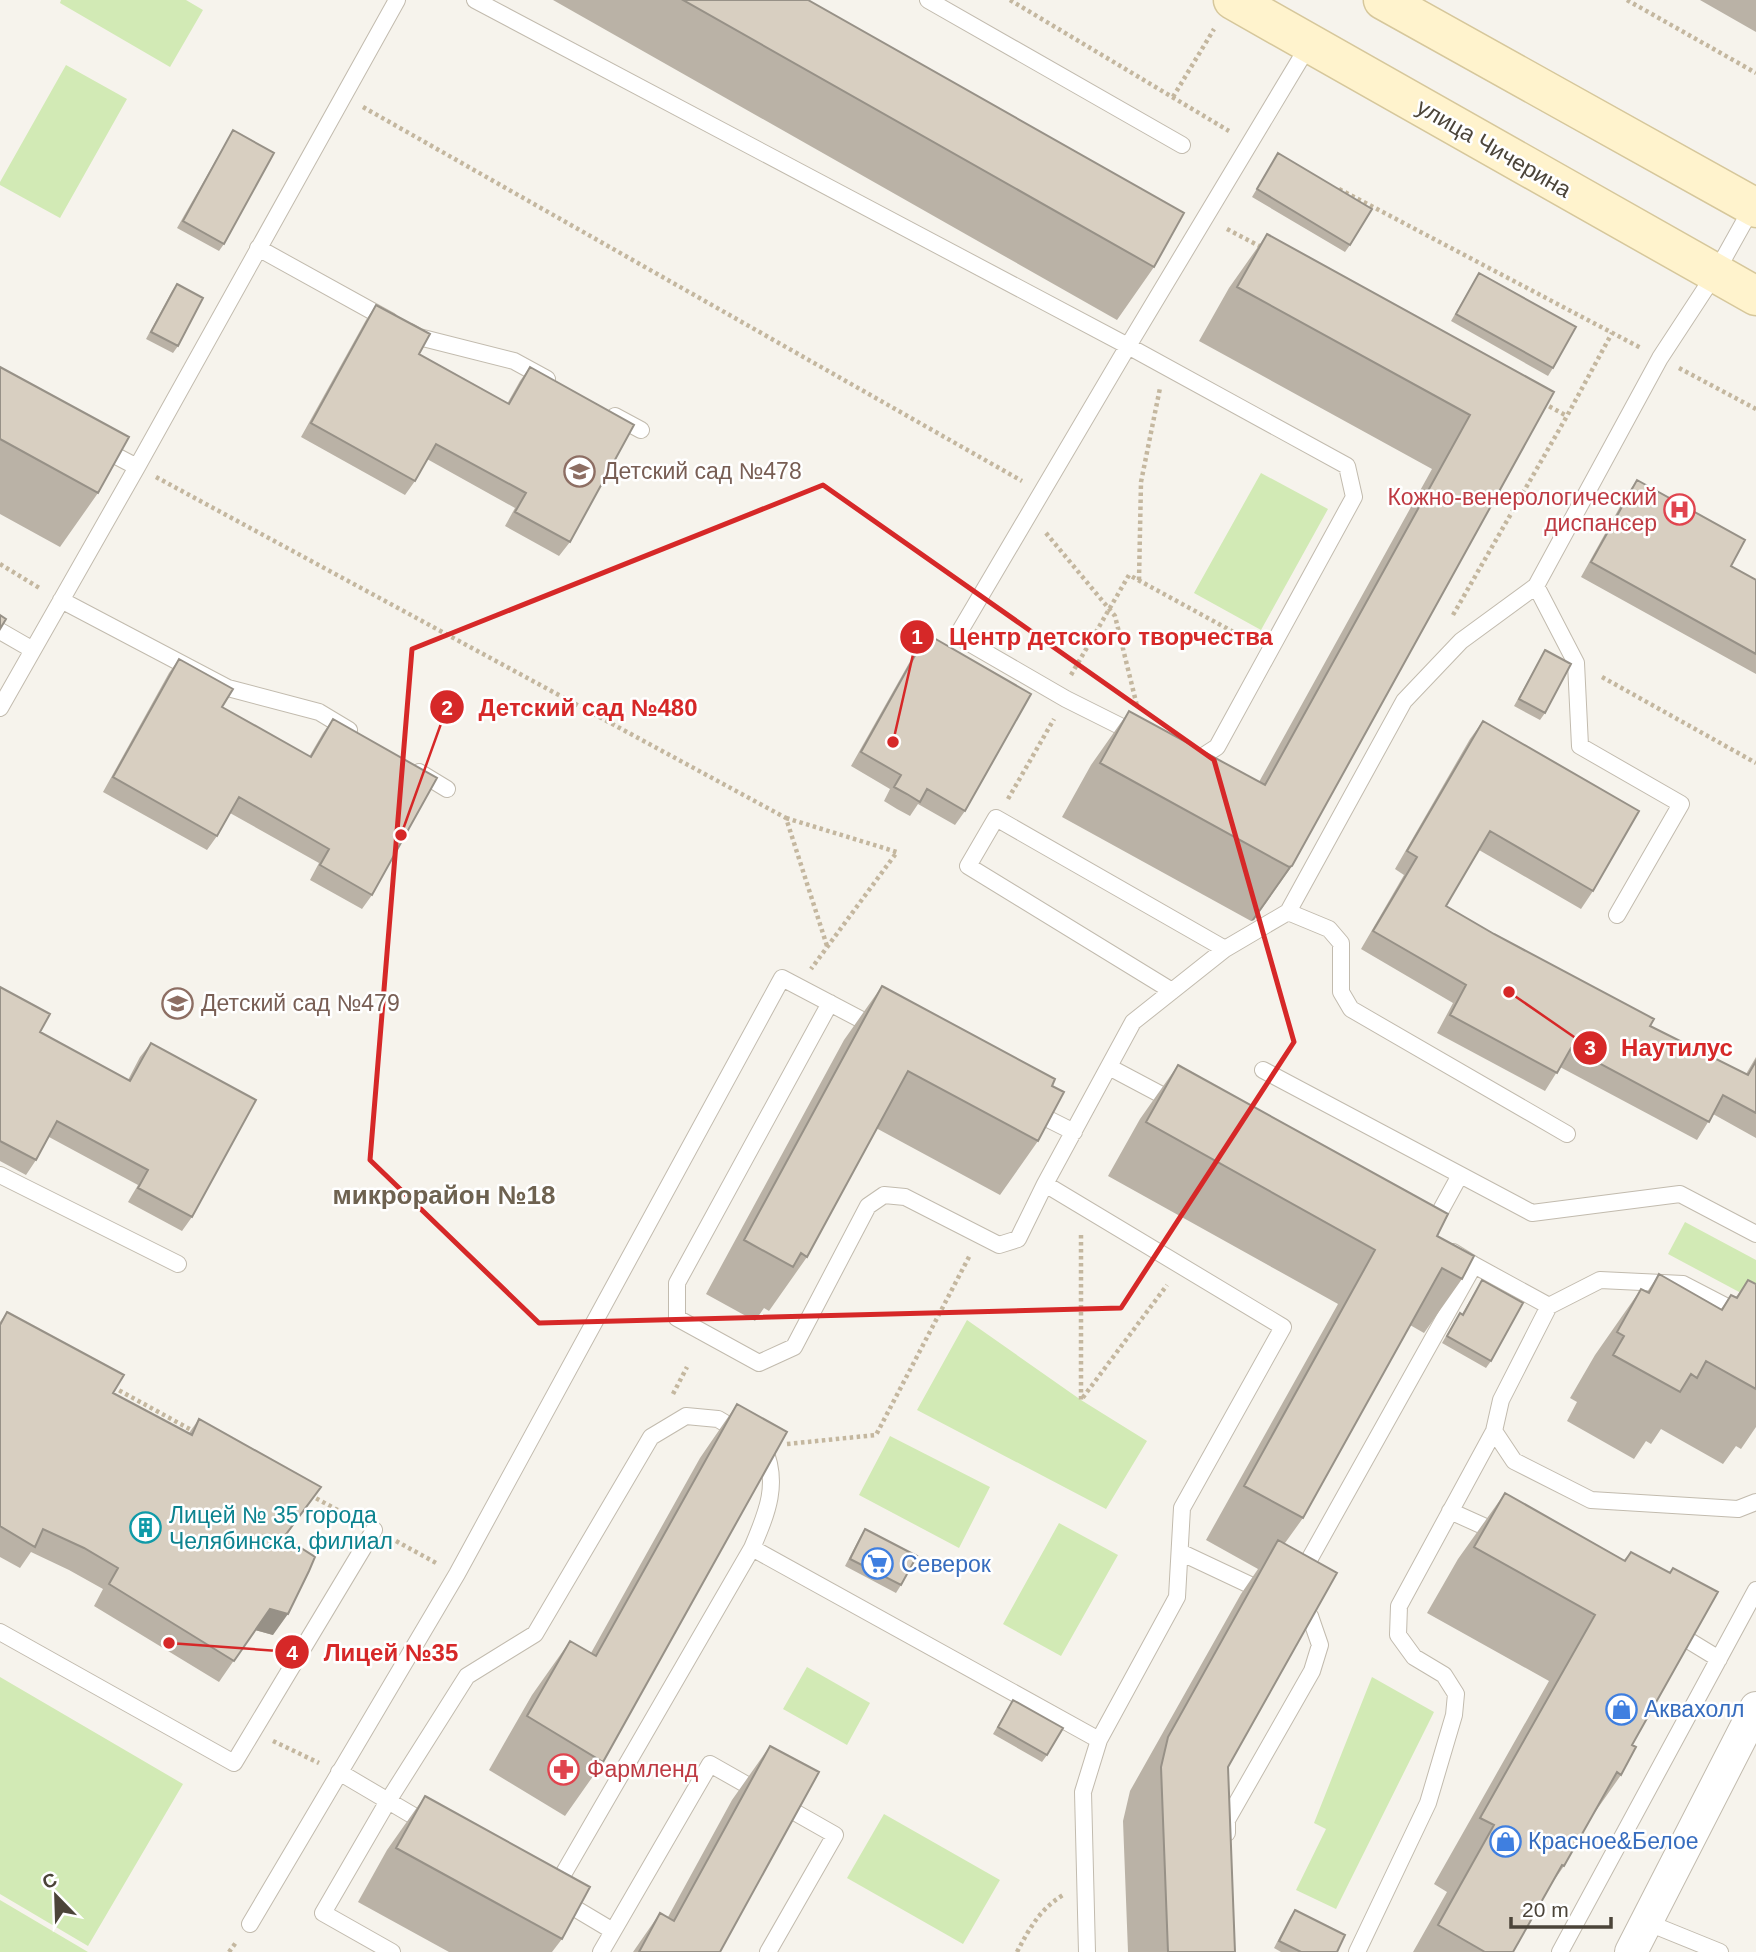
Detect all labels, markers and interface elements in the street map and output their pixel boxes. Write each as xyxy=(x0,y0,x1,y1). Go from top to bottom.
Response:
street label: улица Чичерина xyxy=(1412,93,1576,203)
school or university icon: Детский сад №478 xyxy=(563,454,597,488)
place label: Детский сад №478 xyxy=(603,458,802,484)
place label: Кожно-венерологический диспансер xyxy=(1387,484,1657,536)
hospital icon: Кожно-венерологический диспансер xyxy=(1663,493,1697,527)
callout: Центр детского творчества xyxy=(900,614,1287,659)
text: Центр детского творчества xyxy=(949,623,1274,650)
text: 1 xyxy=(911,625,923,648)
callout: Детский сад №480 xyxy=(429,685,711,730)
text: Детский сад №480 xyxy=(478,694,698,721)
text: 2 xyxy=(441,696,453,719)
school or university icon: Детский сад №479 xyxy=(161,986,195,1020)
place label: Детский сад №479 xyxy=(201,990,400,1016)
callout: Наутилус xyxy=(1572,1026,1747,1071)
text: Наутилус xyxy=(1621,1034,1733,1061)
text: 3 xyxy=(1584,1036,1596,1059)
district label: микрорайон №18 xyxy=(332,1180,556,1210)
place label: Лицей № 35 города Челябинска, филиал xyxy=(169,1502,393,1554)
building icon: Лицей № 35 города Челябинска, филиал xyxy=(129,1511,163,1545)
supermarket icon: Северок xyxy=(861,1547,895,1581)
place label: Северок xyxy=(901,1551,992,1577)
callout: Лицей №35 xyxy=(274,1630,472,1675)
text: Лицей №35 xyxy=(324,1639,458,1666)
text: 4 xyxy=(286,1641,298,1664)
shop icon: Аквахолл xyxy=(1604,1692,1638,1726)
place label: Аквахолл xyxy=(1644,1696,1745,1722)
pharmacy icon: Фармленд xyxy=(547,1752,581,1786)
place label: Фармленд xyxy=(587,1756,699,1782)
shop icon: Красное&Белое xyxy=(1488,1824,1522,1858)
place label: Красное&Белое xyxy=(1528,1828,1699,1854)
north arrow xyxy=(21,1861,91,1931)
text: С xyxy=(39,1868,60,1893)
scale bar xyxy=(1511,1885,1611,1929)
text: 20 m xyxy=(1522,1898,1569,1921)

